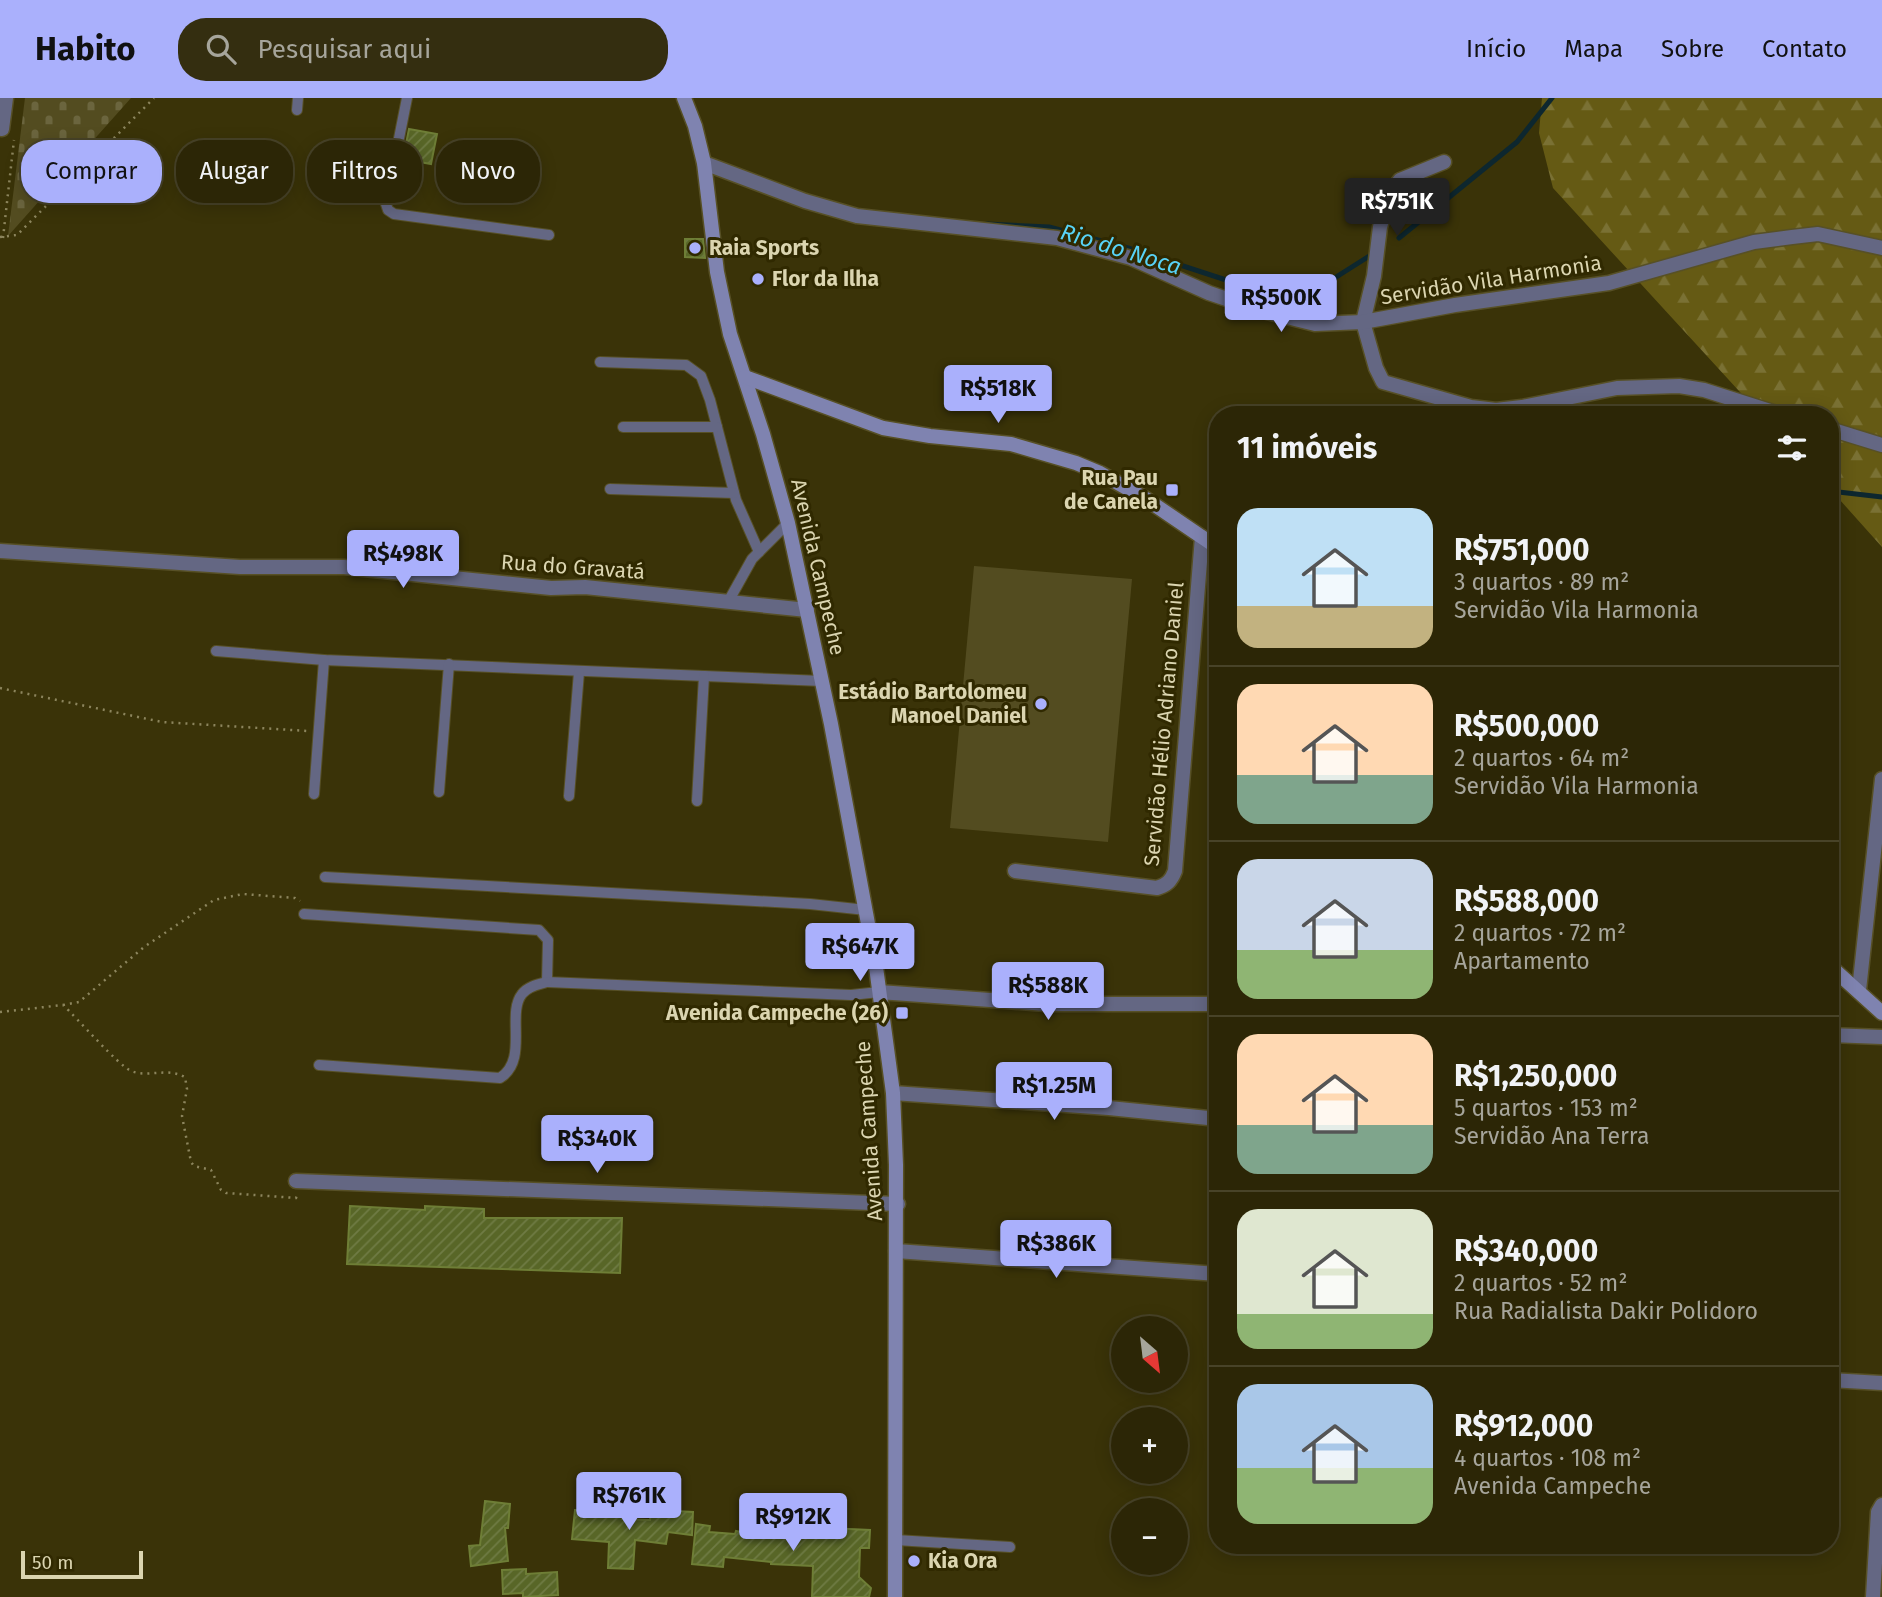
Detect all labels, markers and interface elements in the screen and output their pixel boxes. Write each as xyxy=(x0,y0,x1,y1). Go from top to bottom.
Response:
search box xyxy=(178,18,668,81)
text: Habito xyxy=(35,29,136,69)
icon: search xyxy=(202,30,240,68)
text: Pesquisar aqui xyxy=(258,34,431,65)
text: Início xyxy=(1466,35,1526,63)
text: Mapa xyxy=(1564,35,1623,63)
text: Sobre xyxy=(1661,35,1724,63)
text: Contato xyxy=(1762,35,1847,63)
chip: Comprar xyxy=(21,140,162,203)
chip: Alugar xyxy=(176,140,293,203)
chip: Filtros xyxy=(307,140,422,203)
chip: Novo xyxy=(436,140,540,203)
pin: R$751K xyxy=(1340,178,1454,238)
text: R$751K xyxy=(1361,187,1433,215)
water label: Rio do Noca xyxy=(1057,217,1185,281)
place label: Raia Sports xyxy=(709,235,819,261)
marker: Raia Sports xyxy=(687,240,703,256)
street label: Servidão Vila Harmonia xyxy=(1379,250,1603,310)
place label: Flor da Ilha xyxy=(772,266,879,292)
marker: Flor da Ilha xyxy=(750,271,766,287)
pin: R$500K xyxy=(1224,274,1338,334)
text: R$500K xyxy=(1241,283,1321,311)
pin: R$518K xyxy=(941,366,1055,425)
text: R$518K xyxy=(960,374,1036,402)
icon: filters xyxy=(1773,429,1811,467)
text: 11 imóveis xyxy=(1237,430,1377,466)
place label: Rua Pau de Canela xyxy=(1064,465,1158,515)
street label: Avenida Campeche xyxy=(785,476,851,658)
marker: Rua Pau de Canela xyxy=(1164,482,1180,498)
pin: R$498K xyxy=(346,531,460,590)
text: R$751,000 xyxy=(1454,532,1590,568)
icon: home xyxy=(1293,536,1377,620)
text: R$498K xyxy=(363,539,443,567)
street label: Rua do Gravatá xyxy=(500,549,646,585)
text: 3 quartos · 89 m² xyxy=(1454,568,1629,596)
street label: Servidão Hélio Adriano Daniel xyxy=(1139,581,1189,867)
text: Servidão Vila Harmonia xyxy=(1454,596,1699,624)
place label: Estádio Bartolomeu Manoel Daniel xyxy=(838,679,1028,729)
marker: Estádio Bartolomeu Manoel Daniel xyxy=(1033,696,1049,712)
text: R$500,000 xyxy=(1454,708,1599,744)
icon: home xyxy=(1293,712,1377,796)
text: 2 quartos · 64 m² xyxy=(1454,744,1629,772)
text: Servidão Vila Harmonia xyxy=(1454,772,1699,800)
text: R$588,000 xyxy=(1454,883,1599,919)
icon: home xyxy=(1293,887,1377,971)
text: 2 quartos · 72 m² xyxy=(1454,919,1626,947)
pin: R$647K xyxy=(803,924,917,983)
text: R$647K xyxy=(821,932,899,960)
text: Apartamento xyxy=(1454,947,1590,975)
pin: R$588K xyxy=(991,962,1105,1022)
text: R$588K xyxy=(1008,971,1088,999)
place label: Avenida Campeche (26) xyxy=(665,1000,888,1026)
marker: Avenida Campeche (26) xyxy=(894,1005,910,1021)
street label: Avenida Campeche xyxy=(850,1040,888,1222)
text: R$1,250,000 xyxy=(1454,1058,1617,1094)
pin: R$1.25M xyxy=(989,1062,1119,1122)
icon: home xyxy=(1293,1062,1377,1146)
text: R$1.25M xyxy=(1012,1071,1096,1099)
text: 5 quartos · 153 m² xyxy=(1454,1094,1638,1122)
pin: R$340K xyxy=(540,1116,654,1175)
text: Servidão Ana Terra xyxy=(1454,1122,1649,1150)
text: R$340K xyxy=(557,1124,637,1152)
pin: R$386K xyxy=(999,1220,1113,1280)
text: R$386K xyxy=(1016,1229,1096,1257)
text: R$340,000 xyxy=(1454,1233,1598,1269)
icon: home xyxy=(1293,1237,1377,1321)
text: 2 quartos · 52 m² xyxy=(1454,1269,1627,1297)
text: Rua Radialista Dakir Polidoro xyxy=(1454,1297,1758,1325)
north arrow xyxy=(1111,1316,1188,1393)
map controls xyxy=(1111,1316,1188,1575)
button: + xyxy=(1111,1407,1188,1484)
text: R$912,000 xyxy=(1454,1408,1593,1444)
icon: home xyxy=(1293,1412,1377,1496)
text: 4 quartos · 108 m² xyxy=(1454,1444,1641,1472)
pin: R$761K xyxy=(572,1472,686,1532)
text: Avenida Campeche xyxy=(1454,1472,1651,1500)
text: R$761K xyxy=(592,1481,666,1509)
pin: R$912K xyxy=(736,1494,850,1553)
button: − xyxy=(1111,1498,1188,1575)
text: R$912K xyxy=(755,1502,831,1530)
scale bar xyxy=(21,1548,144,1580)
place label: Kia Ora xyxy=(928,1548,997,1574)
text: 50 m xyxy=(32,1551,73,1574)
marker: Kia Ora xyxy=(906,1553,922,1569)

